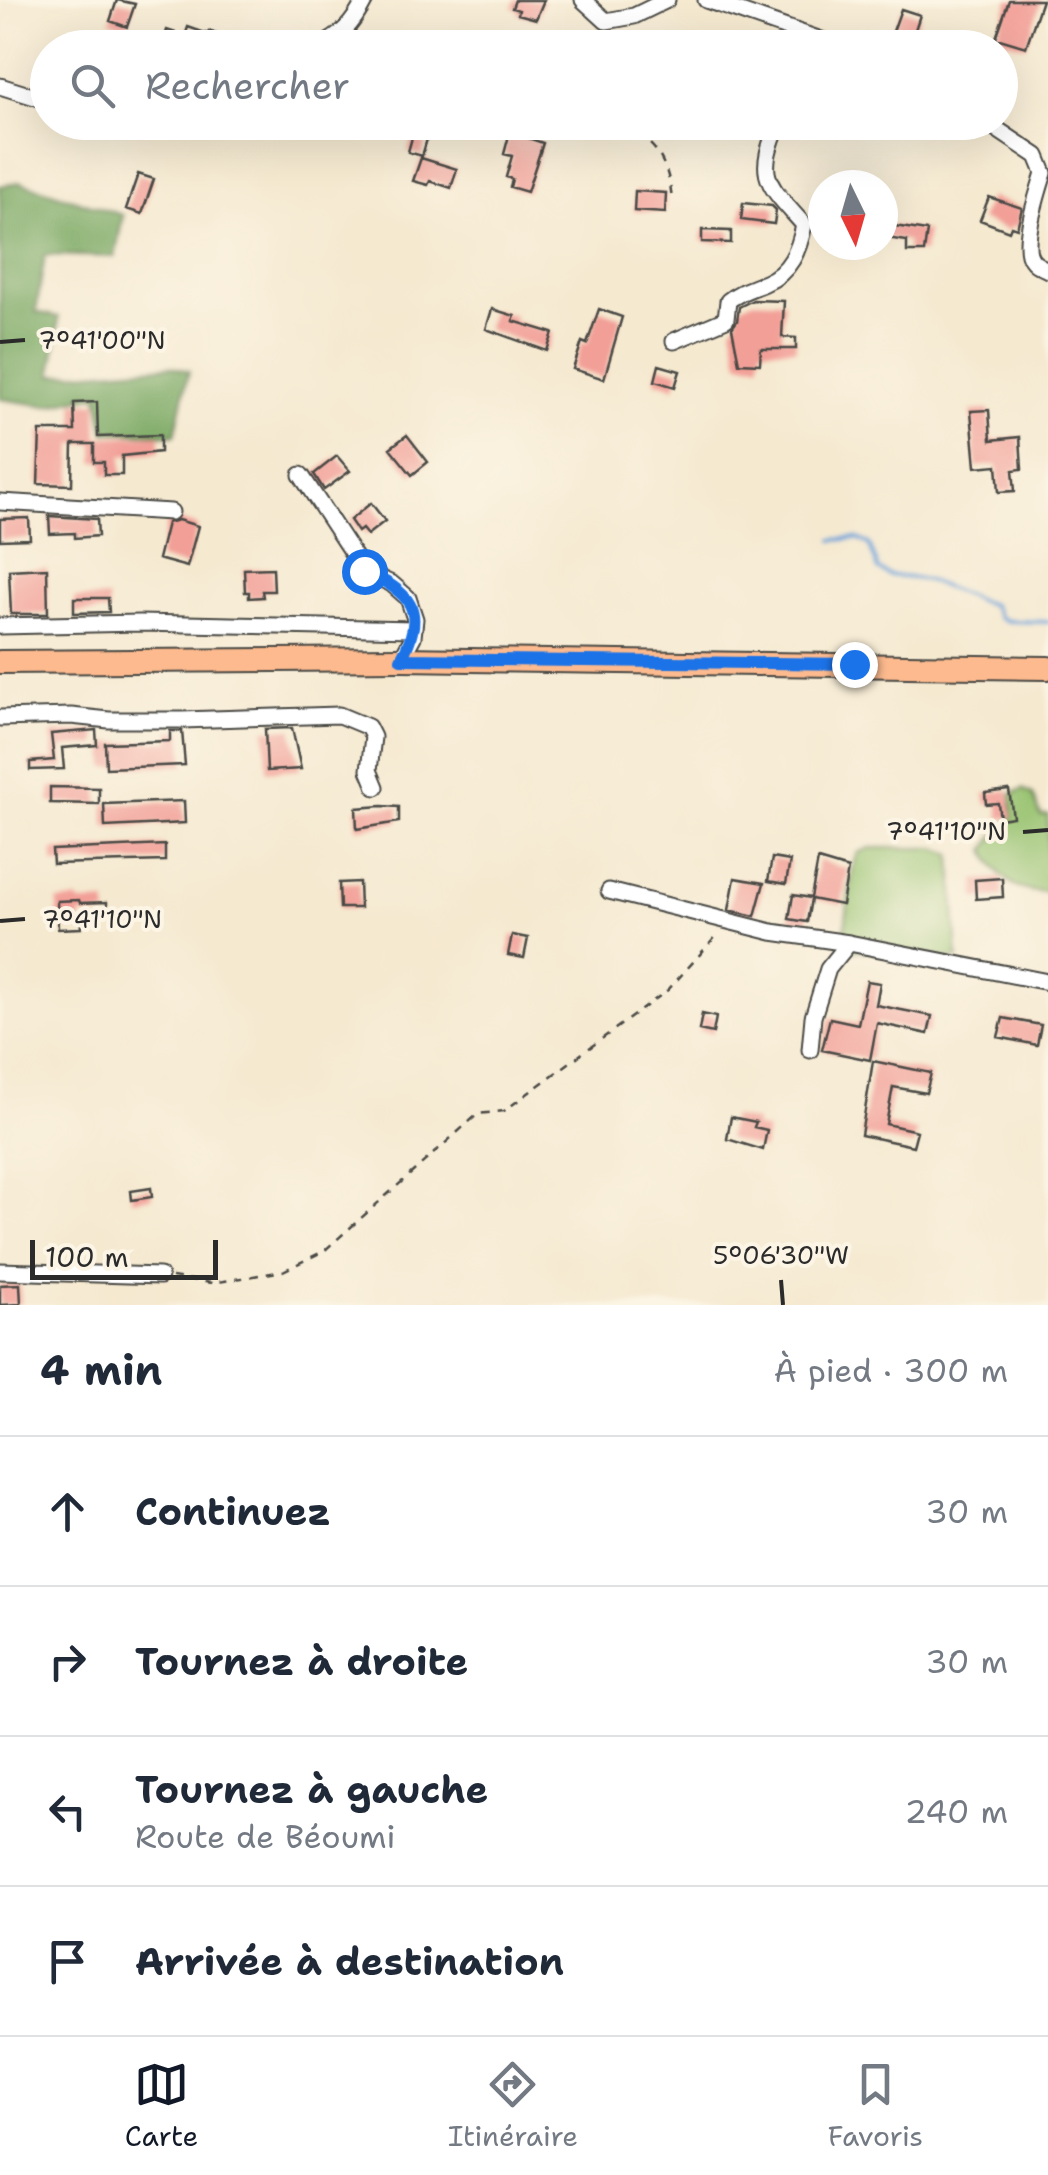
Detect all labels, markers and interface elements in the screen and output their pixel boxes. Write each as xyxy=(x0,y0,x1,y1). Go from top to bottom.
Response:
search box xyxy=(30,30,1018,140)
icon: search xyxy=(65,58,120,113)
text: Rechercher xyxy=(145,60,350,111)
north arrow xyxy=(808,170,898,260)
text: 7°41'00"N xyxy=(38,323,166,357)
route start xyxy=(342,549,388,595)
route end xyxy=(832,642,878,688)
text: 7°41'10"N xyxy=(886,814,1006,848)
text: 7°41'10"N xyxy=(42,902,162,936)
scale bar xyxy=(30,1235,218,1280)
text: 100 m xyxy=(45,1238,129,1276)
text: 5°06'30"W xyxy=(713,1238,849,1272)
text: 4 min xyxy=(40,1342,162,1398)
text: À pied · 300 m xyxy=(774,1349,1008,1392)
icon: ahead xyxy=(40,1484,95,1539)
text: Continuez xyxy=(135,1486,331,1537)
text: 30 m xyxy=(925,1490,1008,1533)
icon: right xyxy=(40,1634,95,1689)
text: Tournez à droite xyxy=(135,1636,468,1687)
text: 30 m xyxy=(925,1640,1008,1683)
text: Tournez à gauche xyxy=(135,1764,488,1815)
icon: left xyxy=(40,1784,95,1839)
text: 240 m xyxy=(905,1790,1008,1833)
text: Route de Béoumi xyxy=(135,1815,396,1858)
icon: arrive xyxy=(40,1934,95,1989)
text: Arrivée à destination xyxy=(135,1936,564,1987)
tab: Carte xyxy=(125,2057,198,2155)
tab: Itinéraire xyxy=(448,2057,578,2155)
tab: Favoris xyxy=(828,2057,923,2155)

